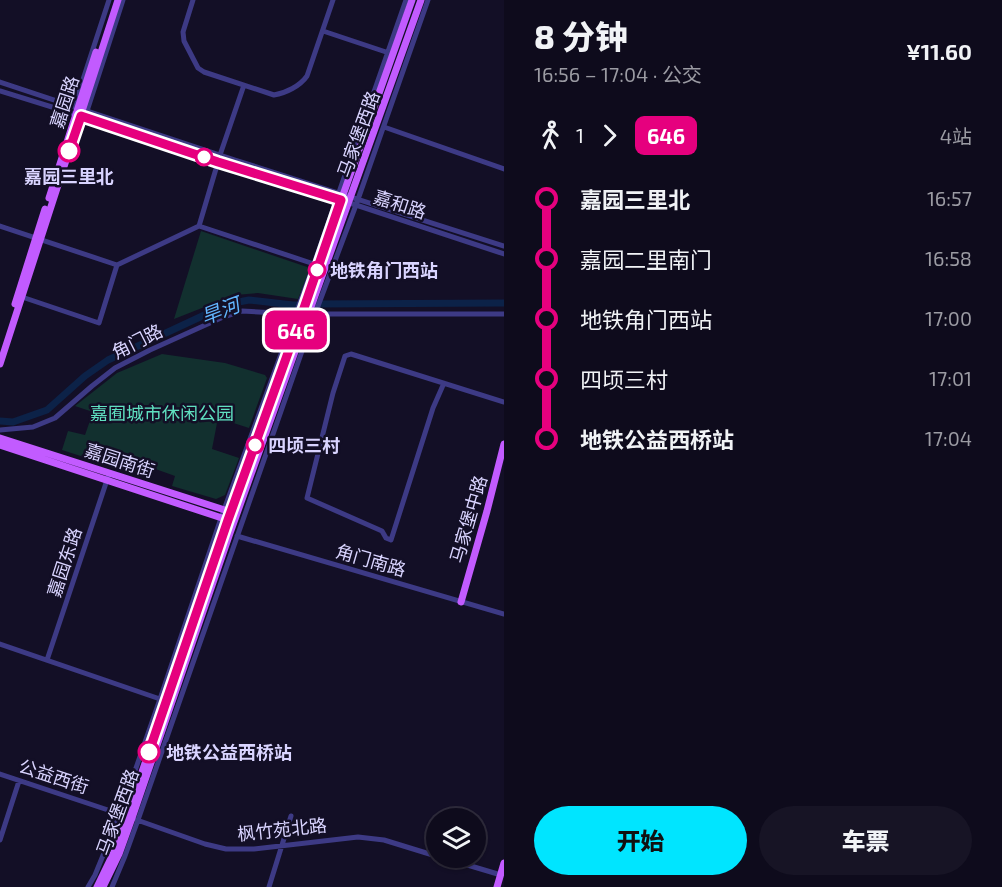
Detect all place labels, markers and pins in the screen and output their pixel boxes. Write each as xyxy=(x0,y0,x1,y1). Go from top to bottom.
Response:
marker: 嘉园三里北 xyxy=(58,140,80,162)
unlabelled marker xyxy=(195,148,213,166)
place label: 嘉园三里北 xyxy=(24,165,114,187)
place label: 地铁角门西站 xyxy=(330,259,438,281)
marker: 地铁角门西站 xyxy=(308,261,326,279)
place label: 四顷三村 xyxy=(268,434,340,456)
marker: 四顷三村 xyxy=(246,436,264,454)
marker: 地铁公益西桥站 xyxy=(138,741,160,763)
place label: 地铁公益西桥站 xyxy=(166,741,292,763)

